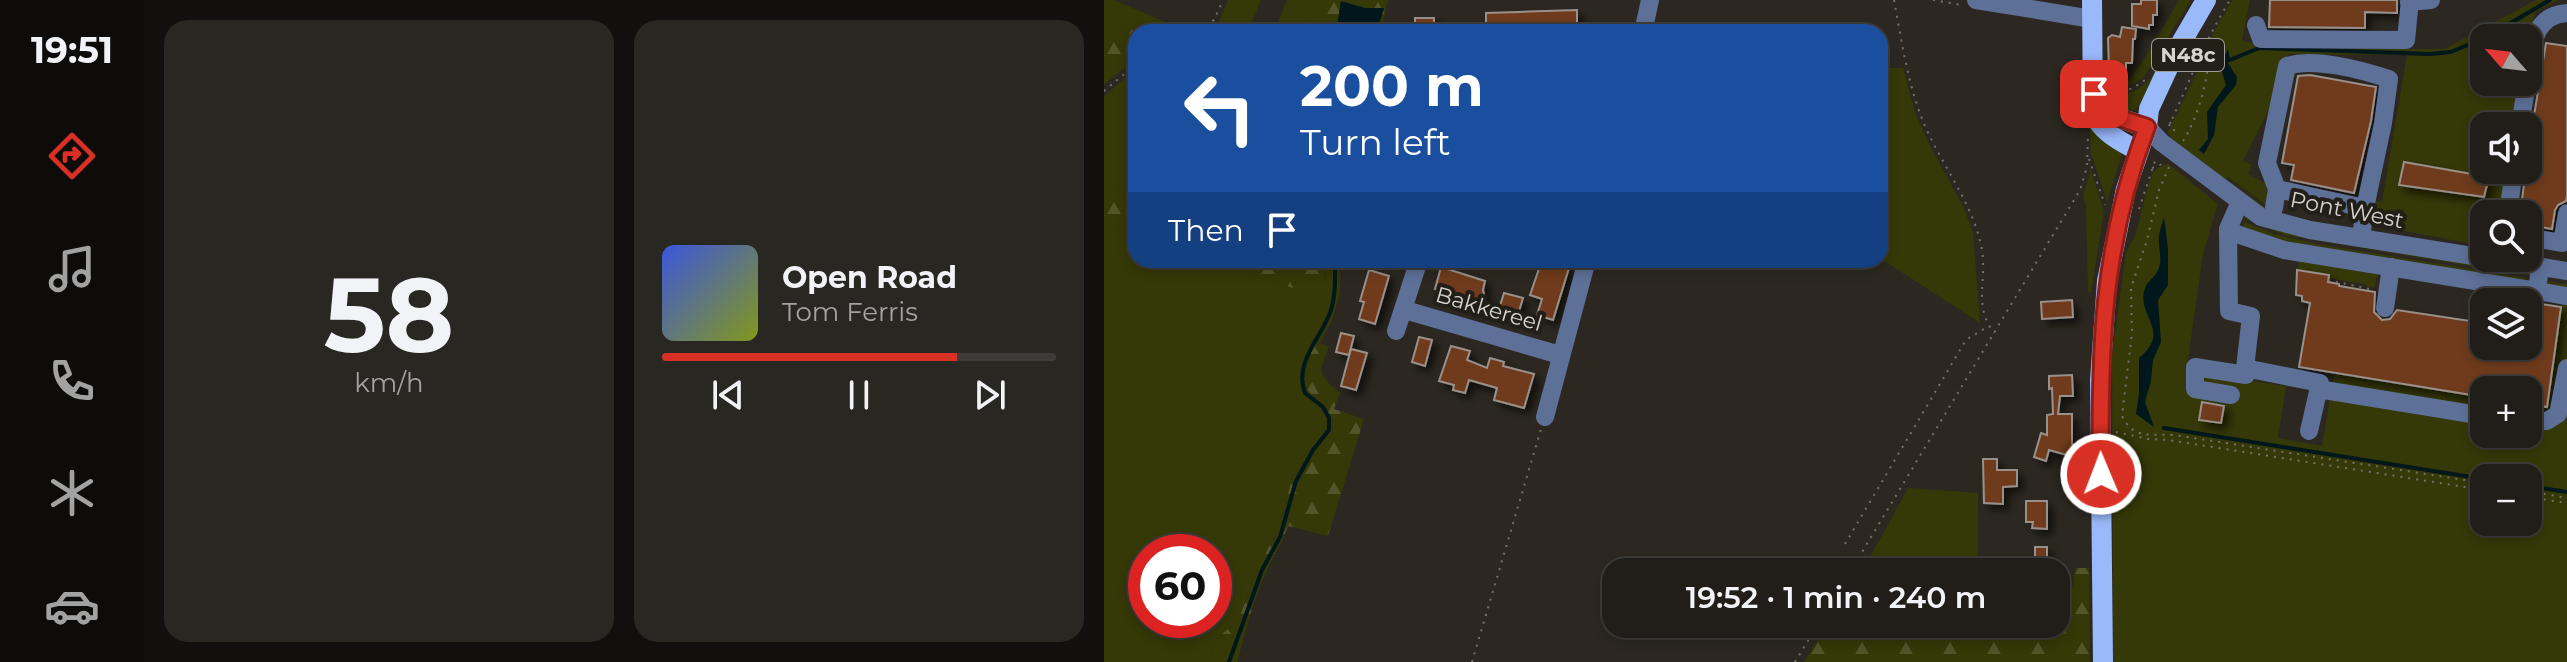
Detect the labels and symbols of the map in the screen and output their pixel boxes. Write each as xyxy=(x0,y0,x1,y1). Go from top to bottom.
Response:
north arrow xyxy=(2470,24,2542,96)
road number: N48c xyxy=(2152,39,2224,71)
pin xyxy=(2060,60,2128,128)
street label: Pont West xyxy=(2288,186,2406,234)
street label: Bakkereel xyxy=(1433,281,1545,337)
position arrow xyxy=(2059,432,2143,516)
speed limit sign: 60 xyxy=(1128,534,1232,638)

